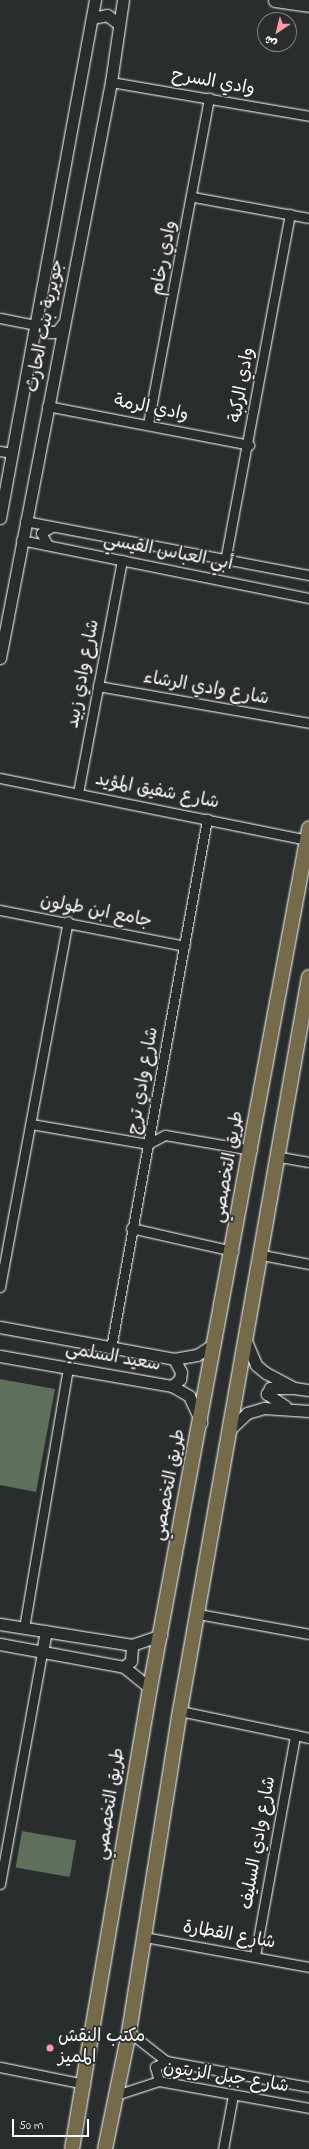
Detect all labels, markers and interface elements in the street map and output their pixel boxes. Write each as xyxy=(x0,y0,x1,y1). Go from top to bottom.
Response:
north arrow xyxy=(257,12,297,52)
text: ش xyxy=(261,31,280,51)
street label: وادي السرح xyxy=(170,65,256,101)
street label: وادي رخام xyxy=(147,219,183,297)
street label: جويرية بنت الحارث xyxy=(23,258,69,394)
street label: وادي الركبة xyxy=(226,346,260,424)
street label: وادي الرمة xyxy=(112,391,190,427)
street label: أبي العباس القيسي xyxy=(102,530,234,576)
street label: شارع وادي زبيد xyxy=(63,618,105,730)
street label: شارع وادي الرشاء xyxy=(141,667,271,711)
street label: شارع شفيق المؤيد xyxy=(93,769,221,815)
street label: جامع ابن طولون xyxy=(38,891,154,933)
street label: شارع وادي ترج xyxy=(124,1026,164,1136)
street label: طريق التخصصي xyxy=(209,1109,249,1225)
street label: سعيد السلمي xyxy=(64,1339,162,1377)
street label: طريق التخصصي xyxy=(149,1427,191,1543)
street label: طريق التخصصي xyxy=(91,1746,131,1862)
street label: شارع وادي السليف xyxy=(237,1775,281,1911)
street label: شارع القطارة xyxy=(181,1917,277,1955)
place label: مكتب النقش المميز xyxy=(58,2027,145,2070)
marker: مكتب النقش المميز xyxy=(45,2043,55,2053)
street label: شارع جبل الزيتون xyxy=(162,2057,290,2099)
scale bar xyxy=(14,2111,91,2137)
text: 50 m xyxy=(19,2117,43,2135)

